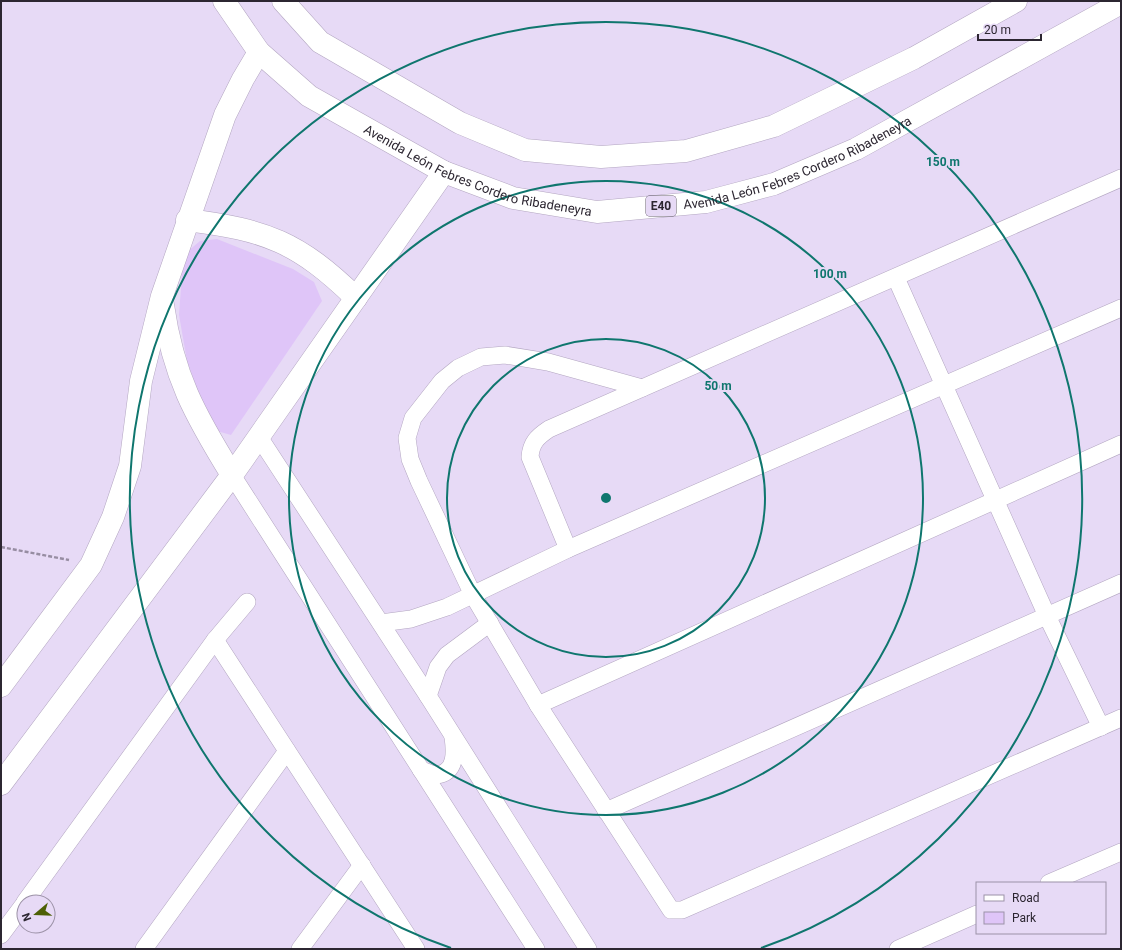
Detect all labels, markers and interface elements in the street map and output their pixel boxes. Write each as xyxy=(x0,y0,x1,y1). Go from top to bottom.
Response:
scale bar xyxy=(978,16,1041,42)
text: 20 m xyxy=(984,23,1011,37)
street label: Avenida León Febres Cordero Ribadeneyra xyxy=(683,113,914,212)
street label: Avenida León Febres Cordero Ribadeneyra xyxy=(361,122,593,219)
text: 150 m xyxy=(926,155,960,169)
road number: E40 xyxy=(646,196,676,216)
text: 100 m xyxy=(813,267,847,281)
text: 50 m xyxy=(704,379,732,393)
centre of rings xyxy=(599,491,613,505)
legend xyxy=(976,882,1106,934)
text: Road xyxy=(1012,891,1040,905)
north arrow xyxy=(16,894,56,934)
text: N xyxy=(20,911,34,923)
text: Park xyxy=(1012,911,1037,925)

